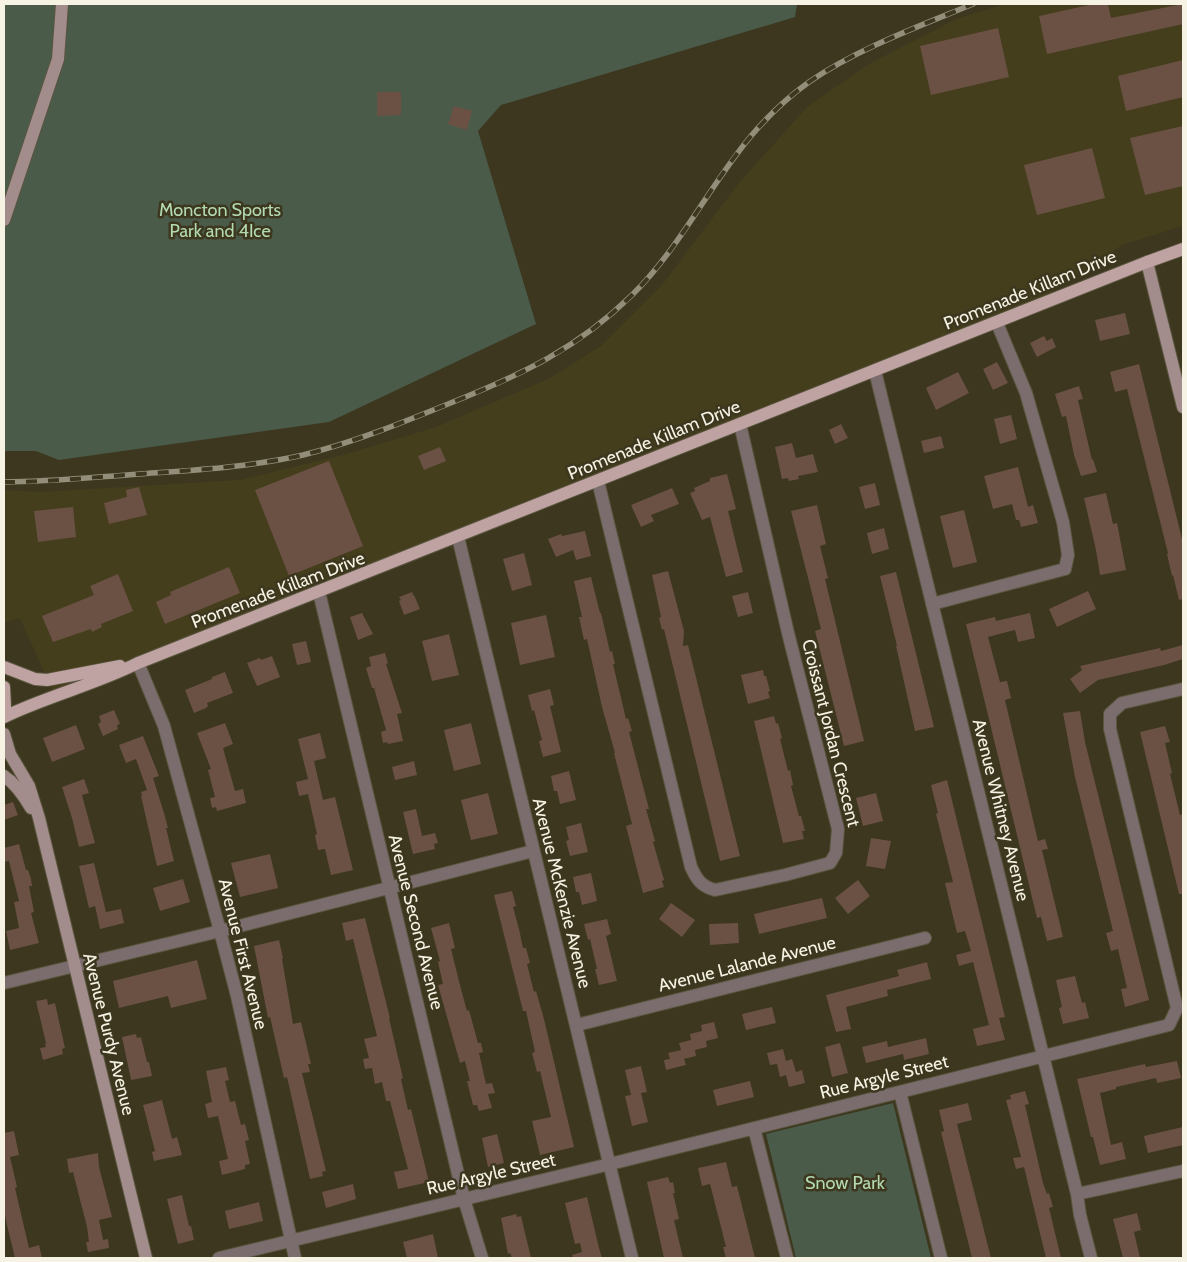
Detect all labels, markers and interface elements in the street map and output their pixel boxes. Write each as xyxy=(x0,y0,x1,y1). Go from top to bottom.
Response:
park label: Moncton Sports Park and 4Ice xyxy=(159,199,281,242)
street label: Promenade Killam Drive xyxy=(940,245,1120,335)
street label: Promenade Killam Drive xyxy=(564,395,744,485)
street label: Promenade Killam Drive xyxy=(188,547,368,633)
street label: Croissant Jordan Crescent xyxy=(797,637,865,829)
street label: Avenue Whitney Avenue xyxy=(968,717,1034,903)
street label: Avenue McKenzie Avenue xyxy=(528,796,596,990)
street label: Avenue Second Avenue xyxy=(384,832,448,1012)
street label: Avenue First Avenue xyxy=(214,876,272,1032)
street label: Avenue Lalande Avenue xyxy=(656,931,838,997)
street label: Avenue Purdy Avenue xyxy=(78,951,140,1117)
street label: Rue Argyle Street xyxy=(817,1050,951,1104)
street label: Rue Argyle Street xyxy=(424,1148,558,1200)
park label: Snow Park xyxy=(805,1172,886,1194)

